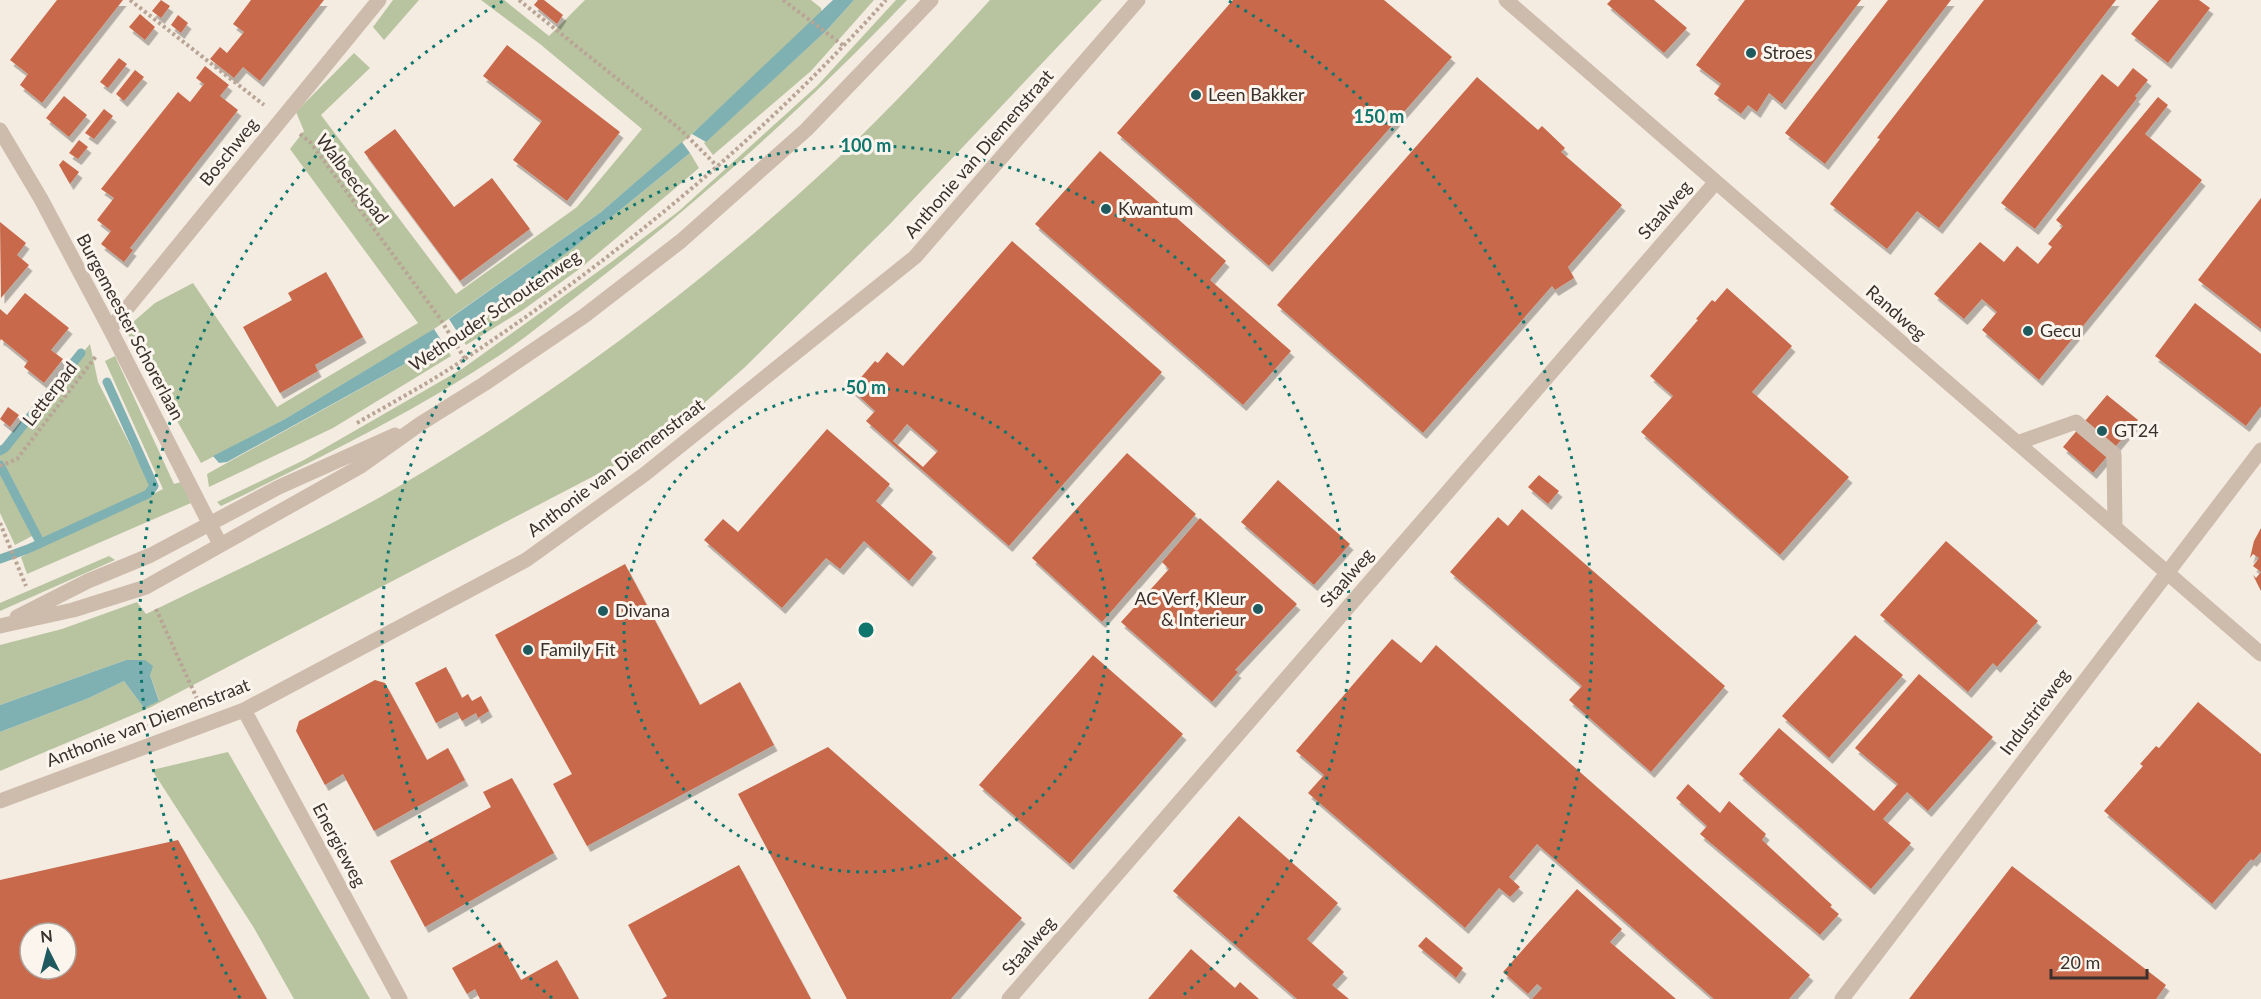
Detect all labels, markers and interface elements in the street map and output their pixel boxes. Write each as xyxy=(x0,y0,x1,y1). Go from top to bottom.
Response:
place label: Stroes xyxy=(1763,41,1813,63)
marker: Stroes xyxy=(1744,46,1758,60)
street label: Anthonie van Diemenstraat xyxy=(899,64,1058,242)
place label: Leen Bakker xyxy=(1208,83,1305,105)
marker: Leen Bakker xyxy=(1189,88,1203,102)
text: 150 m xyxy=(1354,105,1404,127)
street label: Boschweg xyxy=(194,113,262,190)
street label: Walbeeckpad xyxy=(312,129,394,228)
text: 100 m xyxy=(841,134,891,156)
street label: Staalweg xyxy=(1633,175,1696,243)
place label: Kwantum xyxy=(1118,197,1193,219)
marker: Kwantum xyxy=(1099,202,1113,216)
street label: Burgemeester Schorerlaan xyxy=(72,230,189,423)
street label: Wethouder Schoutenweg xyxy=(405,245,584,376)
street label: Randweg xyxy=(1862,280,1931,345)
place label: Gecu xyxy=(2040,319,2081,341)
marker: Gecu xyxy=(2021,324,2035,338)
street label: Letterpad xyxy=(17,357,81,430)
text: 50 m xyxy=(846,376,886,398)
street label: Anthonie van Diemenstraat xyxy=(522,393,709,541)
place label: GT24 xyxy=(2114,419,2159,441)
marker: GT24 xyxy=(2095,424,2109,438)
street label: Staalweg xyxy=(1315,543,1378,611)
place label: AC Verf, Kleur & Interieur xyxy=(1134,587,1246,630)
place label: Divana xyxy=(615,599,670,621)
marker: AC Verf, Kleur & Interieur xyxy=(1251,602,1265,616)
marker: Divana xyxy=(596,604,610,618)
centre of rings xyxy=(856,620,876,640)
place label: Family Fit xyxy=(540,638,616,660)
marker: Family Fit xyxy=(521,643,535,657)
street label: Industrieweg xyxy=(1995,664,2074,759)
street label: Anthonie van Diemenstraat xyxy=(43,673,253,771)
street label: Energieweg xyxy=(309,799,371,890)
street label: Staalweg xyxy=(997,911,1060,979)
north arrow xyxy=(18,921,78,981)
text: N xyxy=(39,925,54,946)
scale bar xyxy=(2051,942,2147,980)
text: 20 m xyxy=(2060,951,2100,973)

